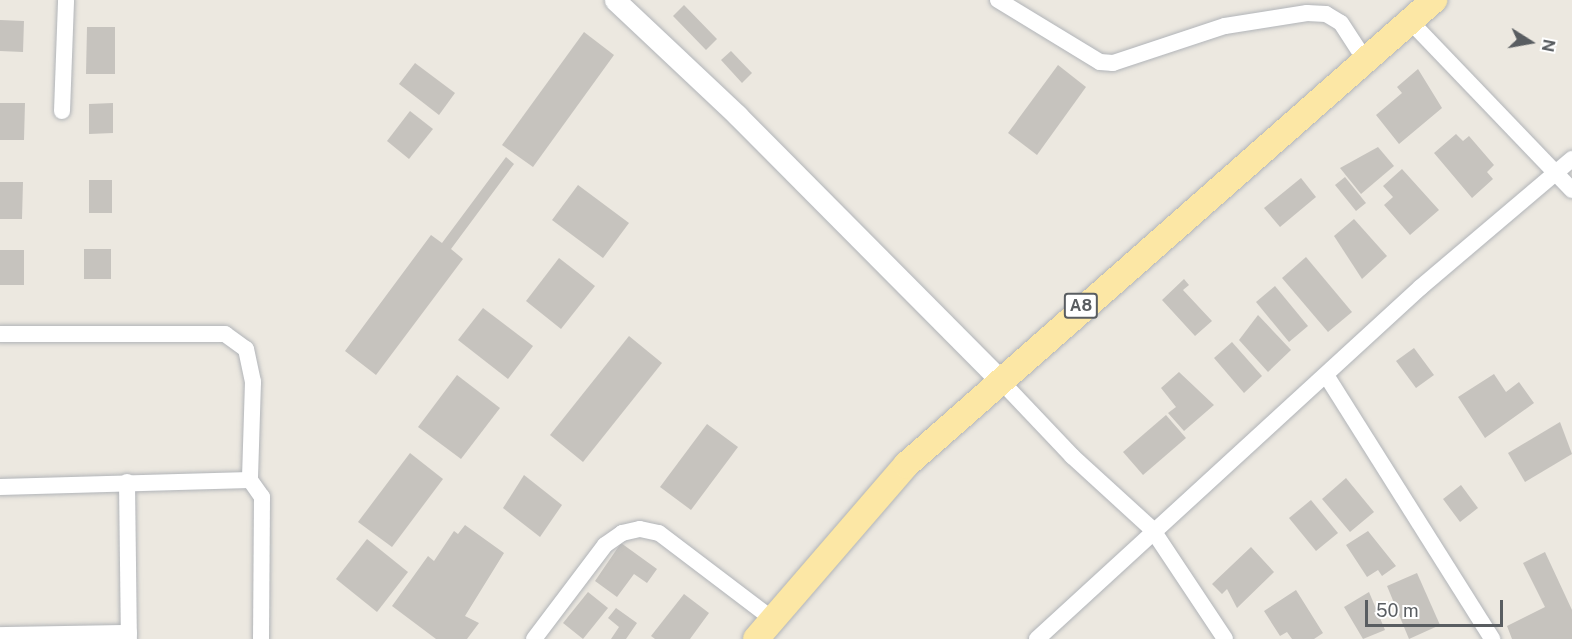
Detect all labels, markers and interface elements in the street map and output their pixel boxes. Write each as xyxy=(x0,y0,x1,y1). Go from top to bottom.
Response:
north arrow xyxy=(1500,12,1560,72)
text: N xyxy=(1538,38,1559,53)
road number: A8 xyxy=(1063,293,1099,319)
scale bar xyxy=(1368,588,1506,626)
text: 50 m xyxy=(1376,600,1419,621)

